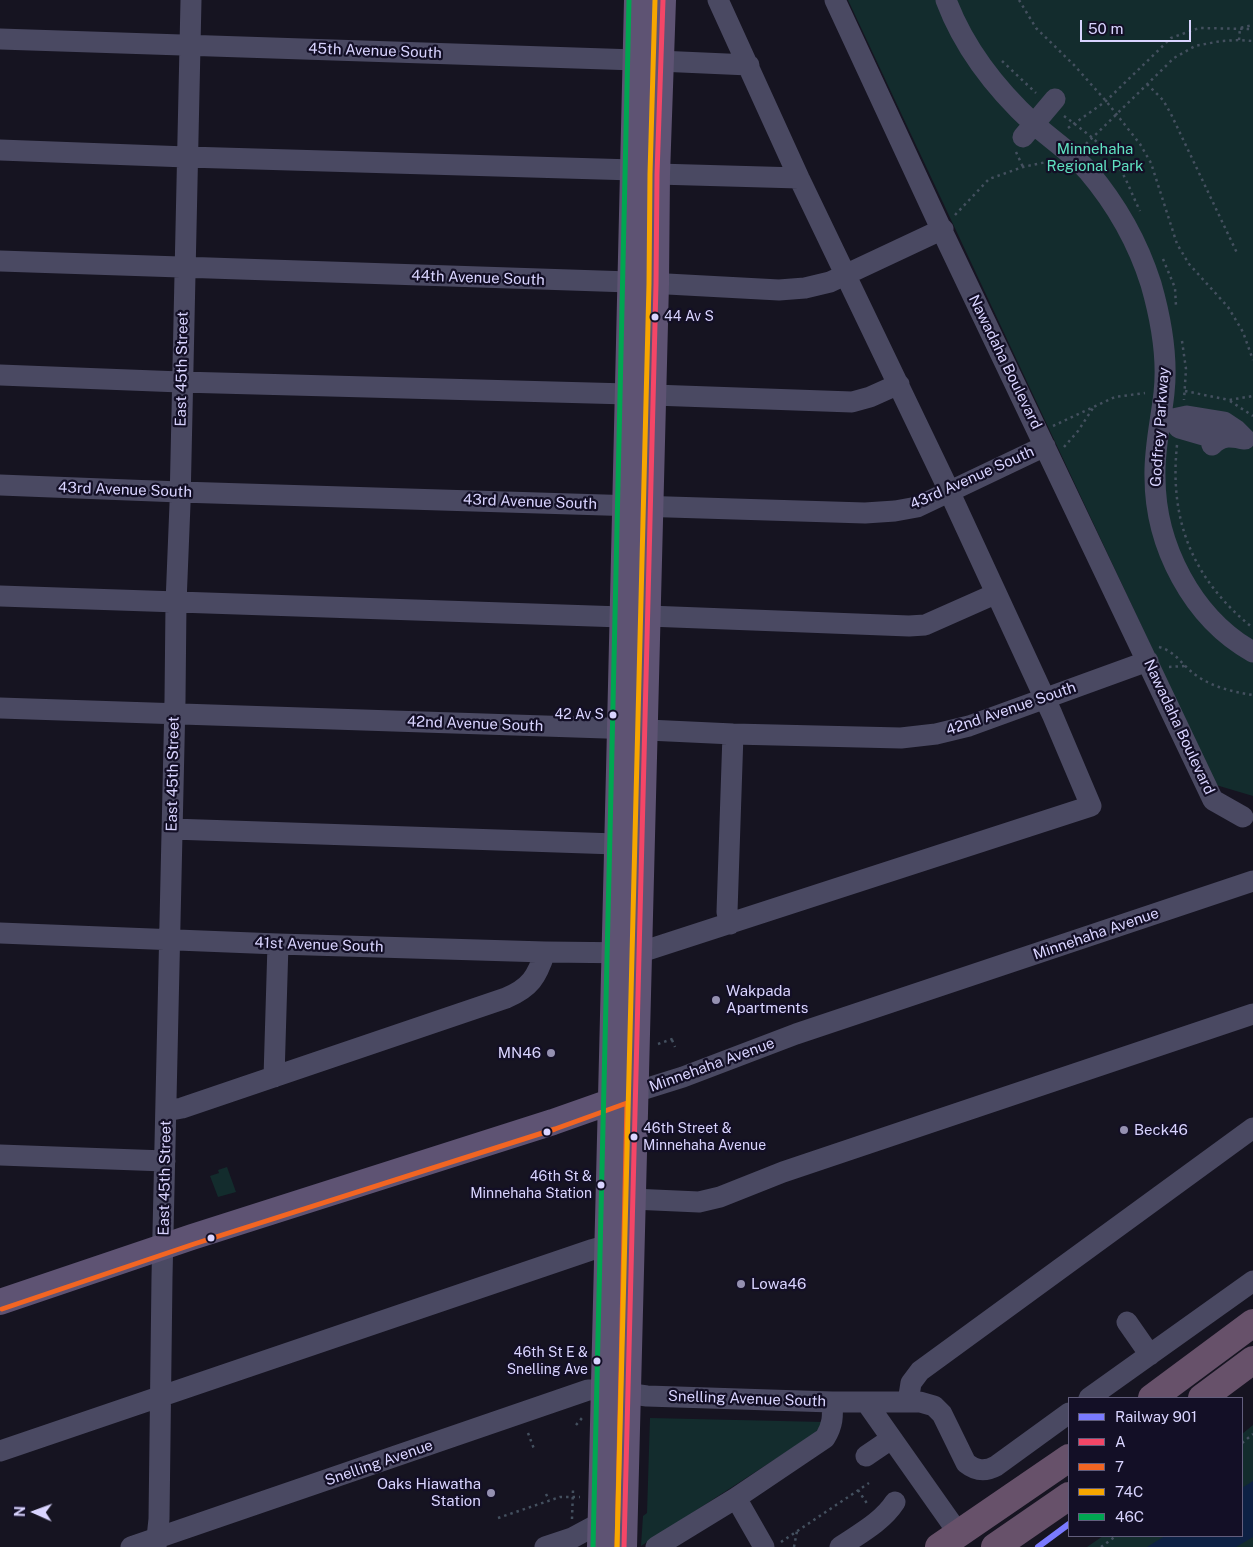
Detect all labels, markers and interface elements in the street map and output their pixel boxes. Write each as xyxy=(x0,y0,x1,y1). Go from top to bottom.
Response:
scale bar xyxy=(1083,10,1194,42)
text: 50 m xyxy=(1088,20,1123,37)
street label: 45th Avenue South xyxy=(308,40,442,62)
park label: Minnehaha Regional Park xyxy=(1047,140,1143,175)
street label: 44th Avenue South xyxy=(411,267,545,289)
street label: Nawadaha Boulevard xyxy=(965,292,1045,432)
place label: 44 Av S xyxy=(664,309,714,325)
street label: East 45th Street xyxy=(172,311,192,427)
marker: 44 Av S xyxy=(650,312,660,322)
street label: Godfrey Parkway xyxy=(1147,367,1173,487)
street label: 43rd Avenue South xyxy=(907,443,1037,513)
street label: 43rd Avenue South xyxy=(58,479,192,501)
street label: 43rd Avenue South xyxy=(463,491,597,513)
street label: Nawadaha Boulevard xyxy=(1140,656,1218,798)
street label: 42nd Avenue South xyxy=(944,678,1078,740)
place label: 42 Av S xyxy=(555,707,604,723)
marker: 42 Av S xyxy=(608,710,618,720)
street label: 42nd Avenue South xyxy=(406,713,544,735)
street label: East 45th Street xyxy=(163,716,183,832)
street label: Minnehaha Avenue xyxy=(1031,904,1161,964)
street label: 41st Avenue South xyxy=(254,934,384,956)
place label: Wakpada Apartments xyxy=(726,982,808,1017)
marker: Wakpada Apartments xyxy=(710,994,722,1006)
street label: Minnehaha Avenue xyxy=(647,1034,777,1096)
place label: MN46 xyxy=(498,1044,541,1062)
marker: MN46 xyxy=(545,1047,557,1059)
street label: East 45th Street xyxy=(155,1120,175,1236)
place label: 46th Street & Minnehaha Avenue xyxy=(643,1121,766,1154)
place label: Beck46 xyxy=(1134,1121,1188,1139)
marker: Beck46 xyxy=(1118,1124,1130,1136)
unlabelled marker xyxy=(542,1127,552,1137)
marker: 46th Street & Minnehaha Avenue xyxy=(629,1132,639,1142)
place label: 46th St & Minnehaha Station xyxy=(470,1169,592,1202)
marker: 46th St & Minnehaha Station xyxy=(596,1180,606,1190)
unlabelled marker xyxy=(206,1233,216,1243)
place label: Lowa46 xyxy=(751,1275,806,1293)
marker: Lowa46 xyxy=(735,1278,747,1290)
place label: 46th St E & Snelling Ave xyxy=(507,1345,588,1378)
marker: 46th St E & Snelling Ave xyxy=(592,1356,602,1366)
street label: Snelling Avenue South xyxy=(668,1387,826,1411)
legend xyxy=(1068,1397,1243,1537)
text: Railway 901 xyxy=(1115,1408,1197,1425)
text: A xyxy=(1115,1433,1126,1450)
street label: Snelling Avenue xyxy=(323,1436,435,1490)
text: 7 xyxy=(1115,1458,1124,1475)
place label: Oaks Hiawatha Station xyxy=(377,1475,481,1510)
text: 74C xyxy=(1115,1483,1143,1500)
north arrow xyxy=(10,1487,60,1537)
marker: Oaks Hiawatha Station xyxy=(485,1487,497,1499)
text: N xyxy=(12,1506,28,1517)
text: 46C xyxy=(1115,1508,1144,1525)

